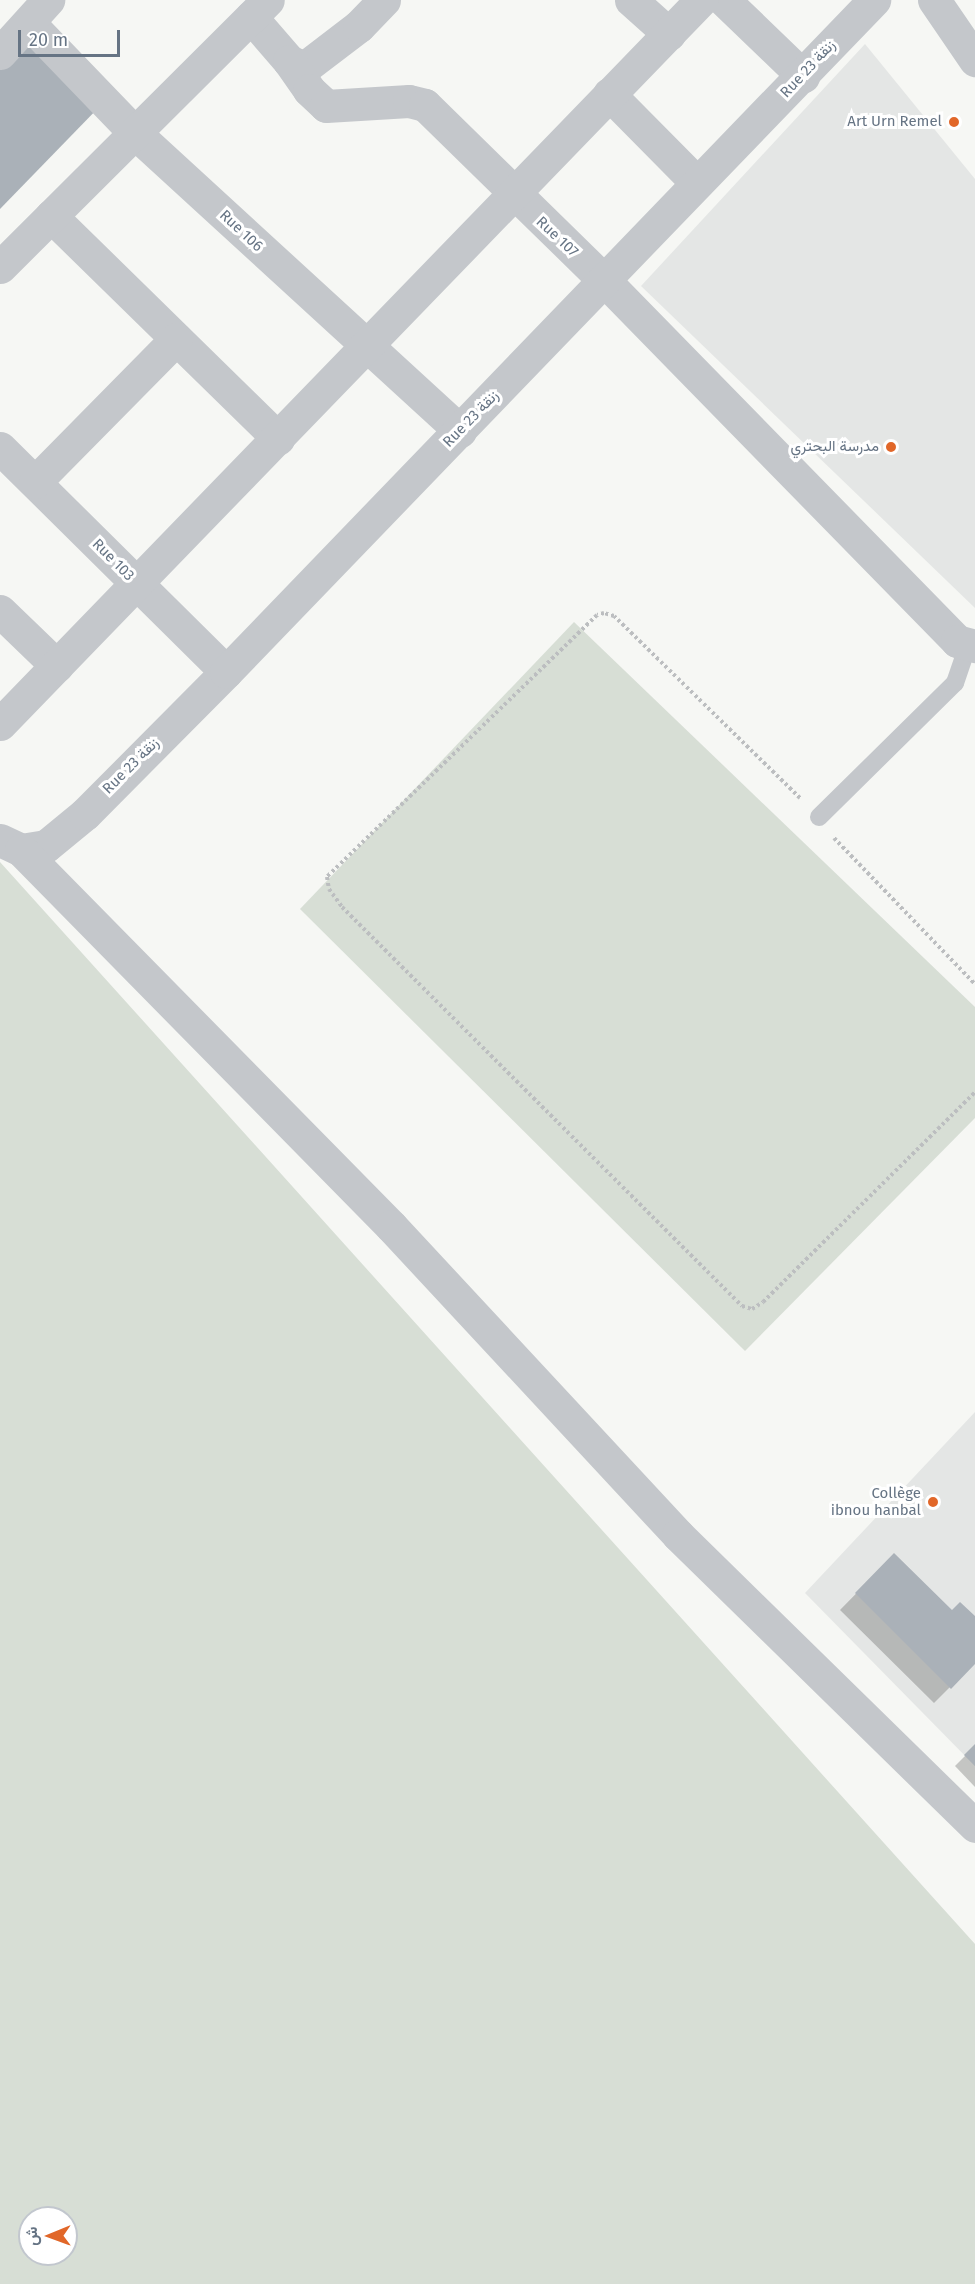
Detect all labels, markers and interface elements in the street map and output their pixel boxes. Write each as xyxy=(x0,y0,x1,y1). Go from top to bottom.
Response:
scale bar xyxy=(21,18,123,56)
text: 20 m xyxy=(29,29,68,51)
street label: Rue 23 زنقة xyxy=(777,36,839,102)
place label: Art Urn Remel xyxy=(847,113,942,131)
marker: Art Urn Remel xyxy=(947,115,961,129)
street label: Rue 106 xyxy=(216,206,266,256)
street label: Rue 107 xyxy=(532,213,582,261)
street label: Rue 23 زنقة xyxy=(439,387,503,451)
place label: مدرسة البحتري xyxy=(791,438,879,456)
marker: مدرسة البحتري xyxy=(884,440,898,454)
street label: Rue 103 xyxy=(88,535,138,585)
street label: Rue 23 زنقة xyxy=(99,734,163,798)
place label: Collège ibnou hanbal xyxy=(831,1484,921,1519)
marker: Collège ibnou hanbal xyxy=(926,1495,940,1509)
north arrow xyxy=(18,2206,78,2266)
text: ش xyxy=(22,2227,41,2246)

